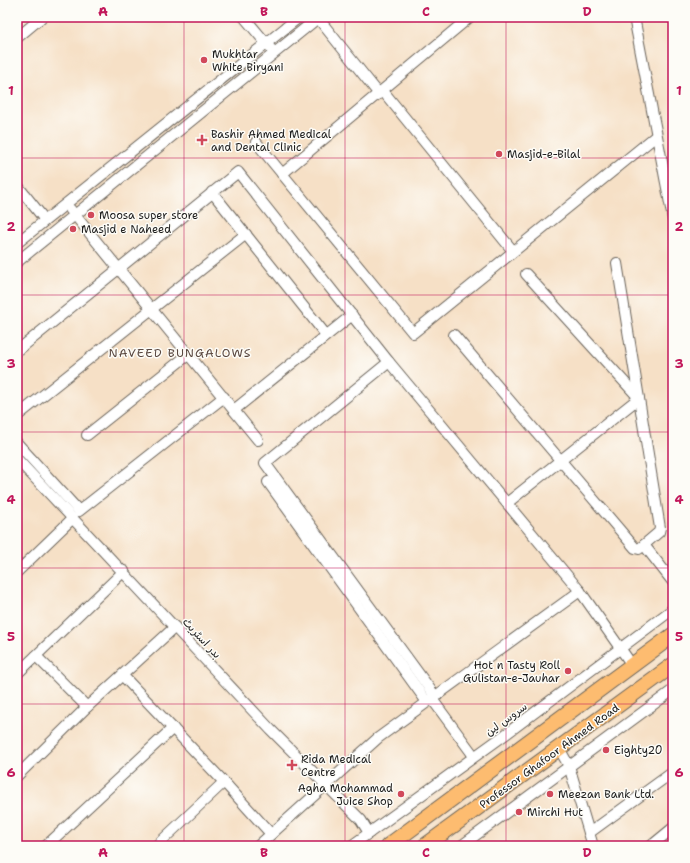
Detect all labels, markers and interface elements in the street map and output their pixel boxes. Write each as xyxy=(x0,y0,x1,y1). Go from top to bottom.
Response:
text: A xyxy=(98,3,108,20)
text: B xyxy=(260,3,268,20)
text: C xyxy=(422,3,430,20)
text: D xyxy=(582,3,592,20)
place label: Mukhtar White Biryani xyxy=(212,47,284,75)
marker: Mukhtar White Biryani xyxy=(199,55,209,65)
text: 1 xyxy=(8,82,14,99)
text: 1 xyxy=(676,82,682,99)
place label: Bashir Ahmed Medical and Dental Clinic xyxy=(211,127,332,155)
marker: Bashir Ahmed Medical and Dental Clinic xyxy=(196,134,208,146)
place label: Masjid-e-Bilal xyxy=(507,147,581,162)
marker: Masjid-e-Bilal xyxy=(494,149,504,159)
place label: Moosa super store xyxy=(99,208,198,223)
marker: Moosa super store xyxy=(86,210,96,220)
text: 2 xyxy=(6,218,16,235)
text: 2 xyxy=(674,218,684,235)
place label: Masjid e Naheed xyxy=(81,222,171,237)
marker: Masjid e Naheed xyxy=(68,224,78,234)
district label: NAVEED BUNGALOWS xyxy=(109,345,251,361)
text: 3 xyxy=(6,355,16,372)
text: 3 xyxy=(674,355,684,372)
text: 4 xyxy=(6,491,16,508)
text: 4 xyxy=(674,491,684,508)
street label: بدر اسٹریٹ xyxy=(179,615,224,662)
text: 5 xyxy=(7,628,15,645)
text: 5 xyxy=(675,628,683,645)
place label: Hot n Tasty Roll Gulistan-e-Jauhar xyxy=(463,658,561,686)
marker: Hot n Tasty Roll Gulistan-e-Jauhar xyxy=(563,666,573,676)
street label: سروس لین xyxy=(482,699,530,740)
street label: Professor Ghafoor Ahmed Road xyxy=(476,701,622,812)
place label: Eighty20 xyxy=(614,743,663,758)
marker: Eighty20 xyxy=(601,745,611,755)
place label: Rida Medical Centre xyxy=(301,752,372,780)
marker: Rida Medical Centre xyxy=(286,759,298,771)
text: 6 xyxy=(6,764,16,781)
text: 6 xyxy=(674,764,684,781)
place label: Agha Mohammad Juice Shop xyxy=(298,781,393,809)
place label: Meezan Bank Ltd. xyxy=(558,787,654,802)
marker: Agha Mohammad Juice Shop xyxy=(396,789,406,799)
marker: Meezan Bank Ltd. xyxy=(545,789,555,799)
place label: Mirchi Hut xyxy=(527,805,583,820)
marker: Mirchi Hut xyxy=(514,807,524,817)
text: A xyxy=(98,844,108,861)
text: B xyxy=(260,844,268,861)
text: C xyxy=(422,844,430,861)
text: D xyxy=(582,844,592,861)

